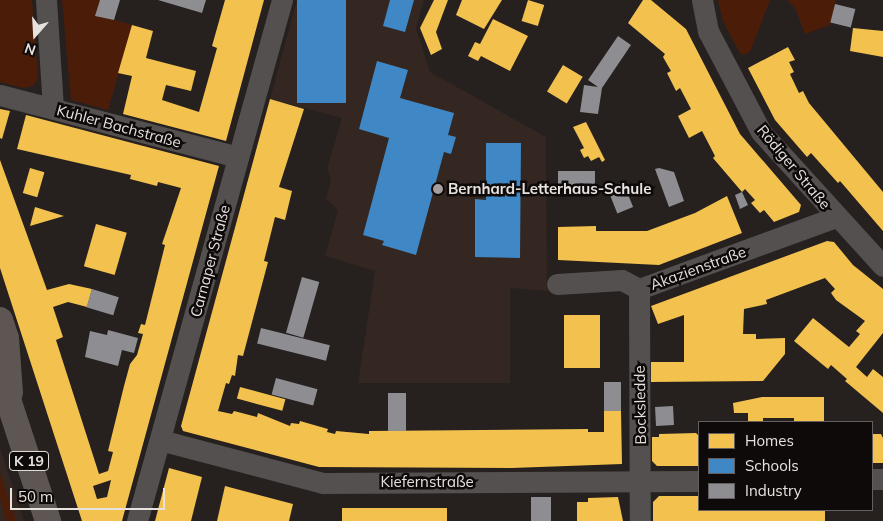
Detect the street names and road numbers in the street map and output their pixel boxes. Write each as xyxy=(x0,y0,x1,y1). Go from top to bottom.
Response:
street label: Kuhler Bachstraße xyxy=(55,101,183,151)
street label: Rödiger Straße xyxy=(754,121,834,213)
street label: Carnaper Straße xyxy=(186,203,234,319)
street label: Akazienstraße xyxy=(648,242,748,294)
street label: Bocksledde xyxy=(630,365,650,445)
road number: K 19 xyxy=(9,450,49,472)
street label: Kiefernstraße xyxy=(380,473,474,491)

